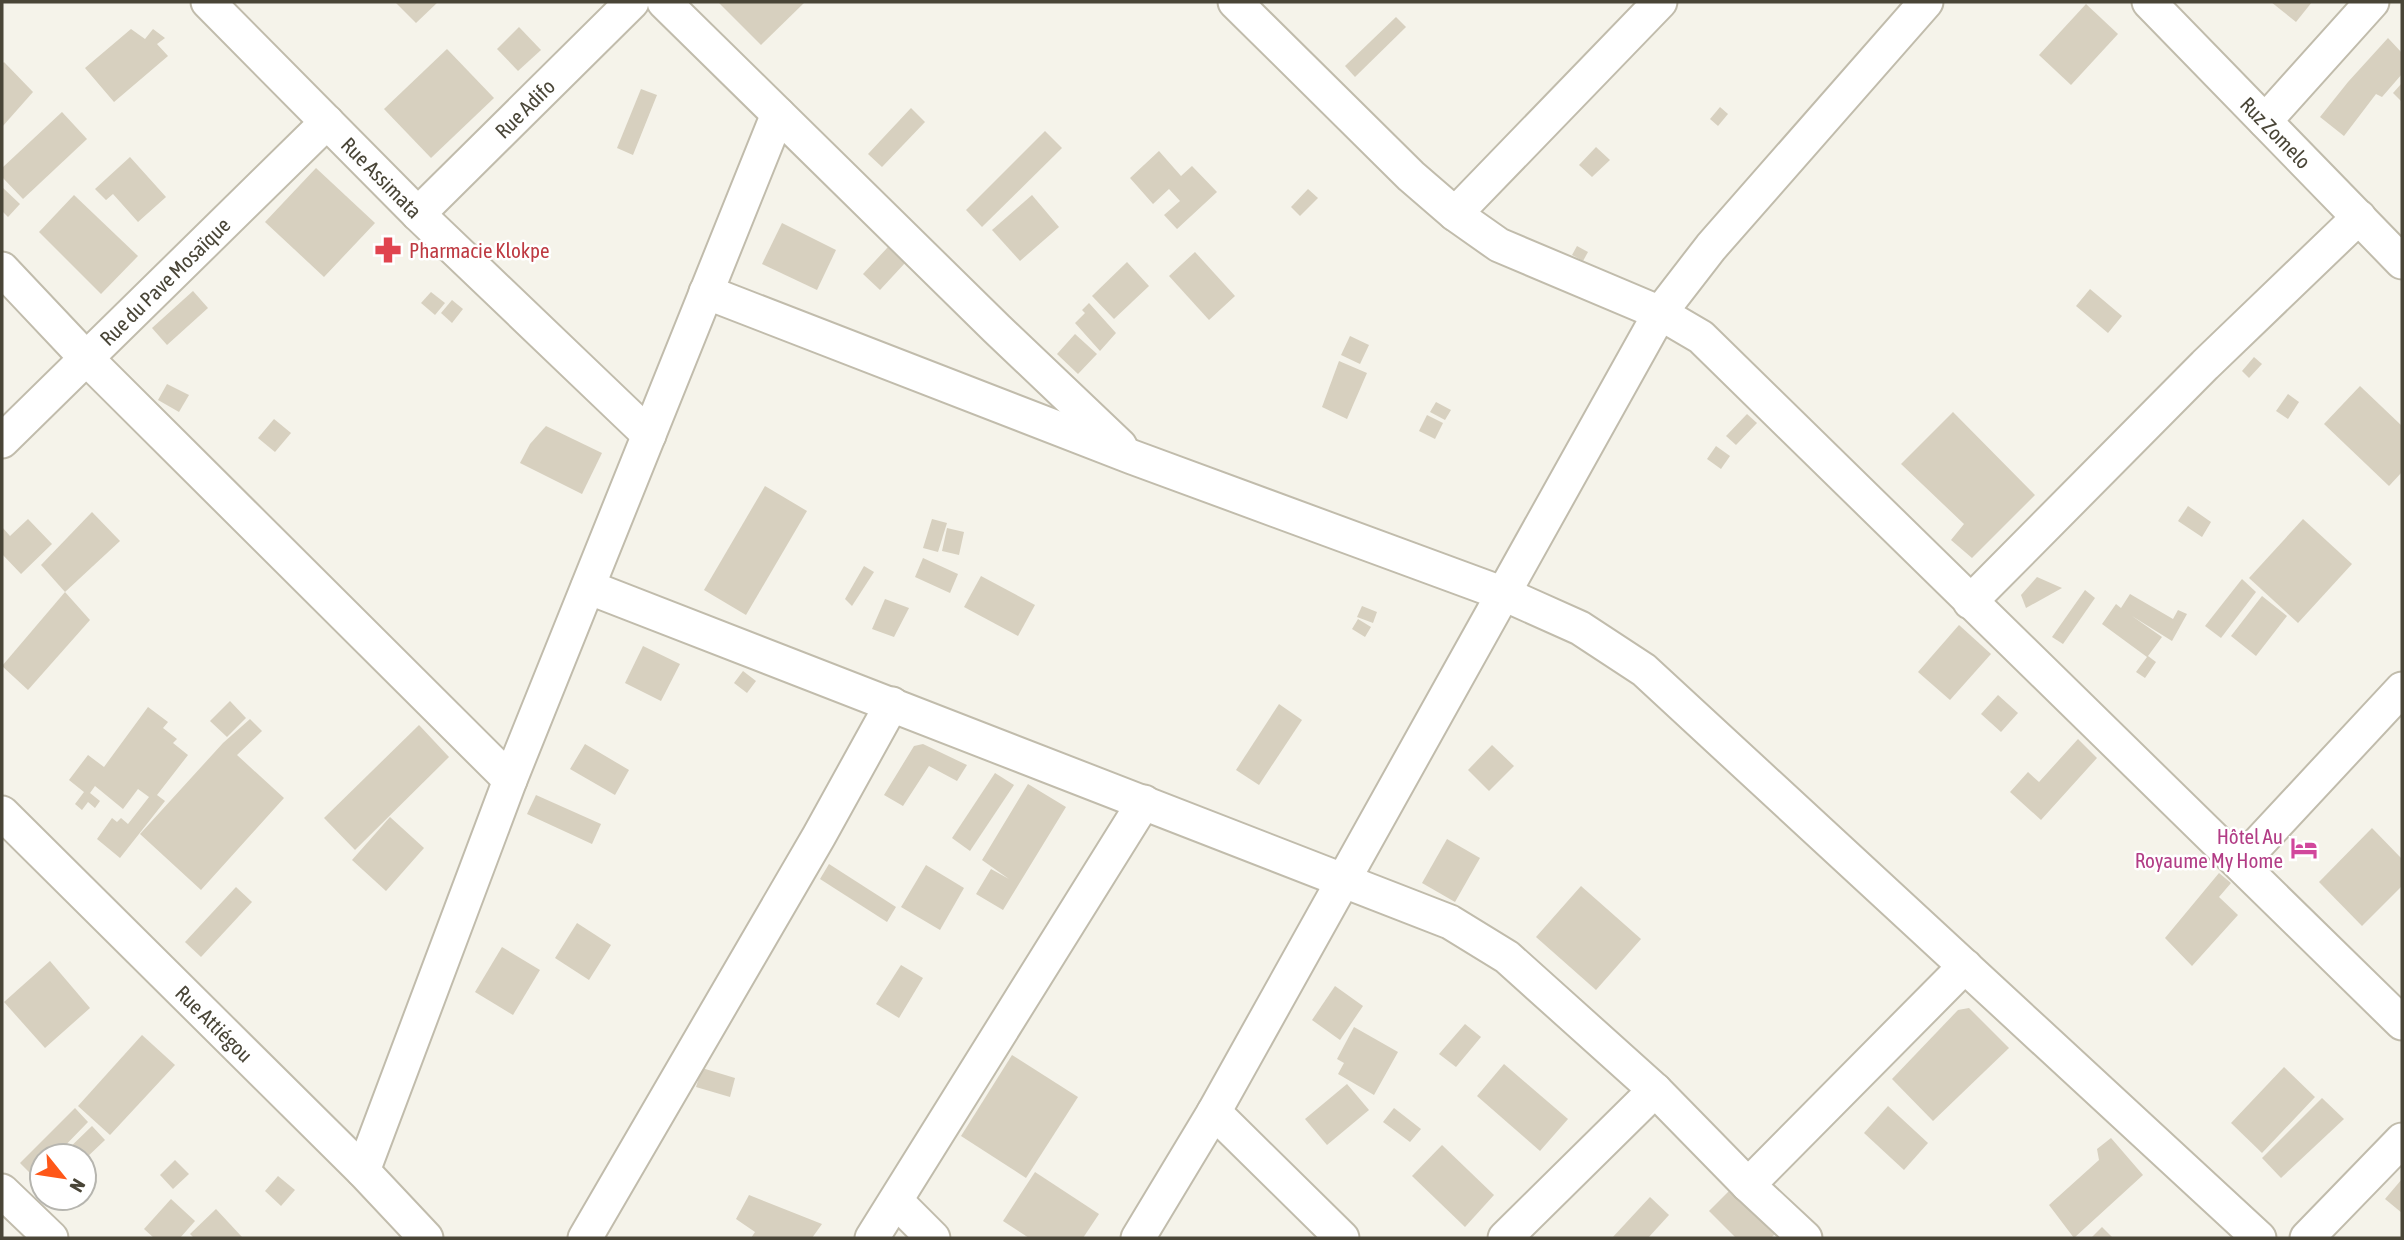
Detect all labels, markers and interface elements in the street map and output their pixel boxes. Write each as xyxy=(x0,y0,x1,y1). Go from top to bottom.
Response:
street label: Rue Adifo xyxy=(490,74,559,143)
street label: Ruz Zomelo xyxy=(2236,92,2316,173)
street label: Rue Assimata xyxy=(337,132,427,223)
street label: Rue du Pave Mosaïque xyxy=(95,212,235,350)
pharmacy icon: Pharmacie Klokpe xyxy=(373,235,403,265)
place label: Pharmacie Klokpe xyxy=(409,238,550,262)
place label: Hôtel Au Royaume My Home xyxy=(2135,824,2283,872)
hotel icon: Hôtel Au Royaume My Home xyxy=(2289,833,2319,863)
street label: Rue Attiégou xyxy=(171,980,258,1067)
north arrow xyxy=(28,1142,98,1212)
text: N xyxy=(65,1175,90,1196)

